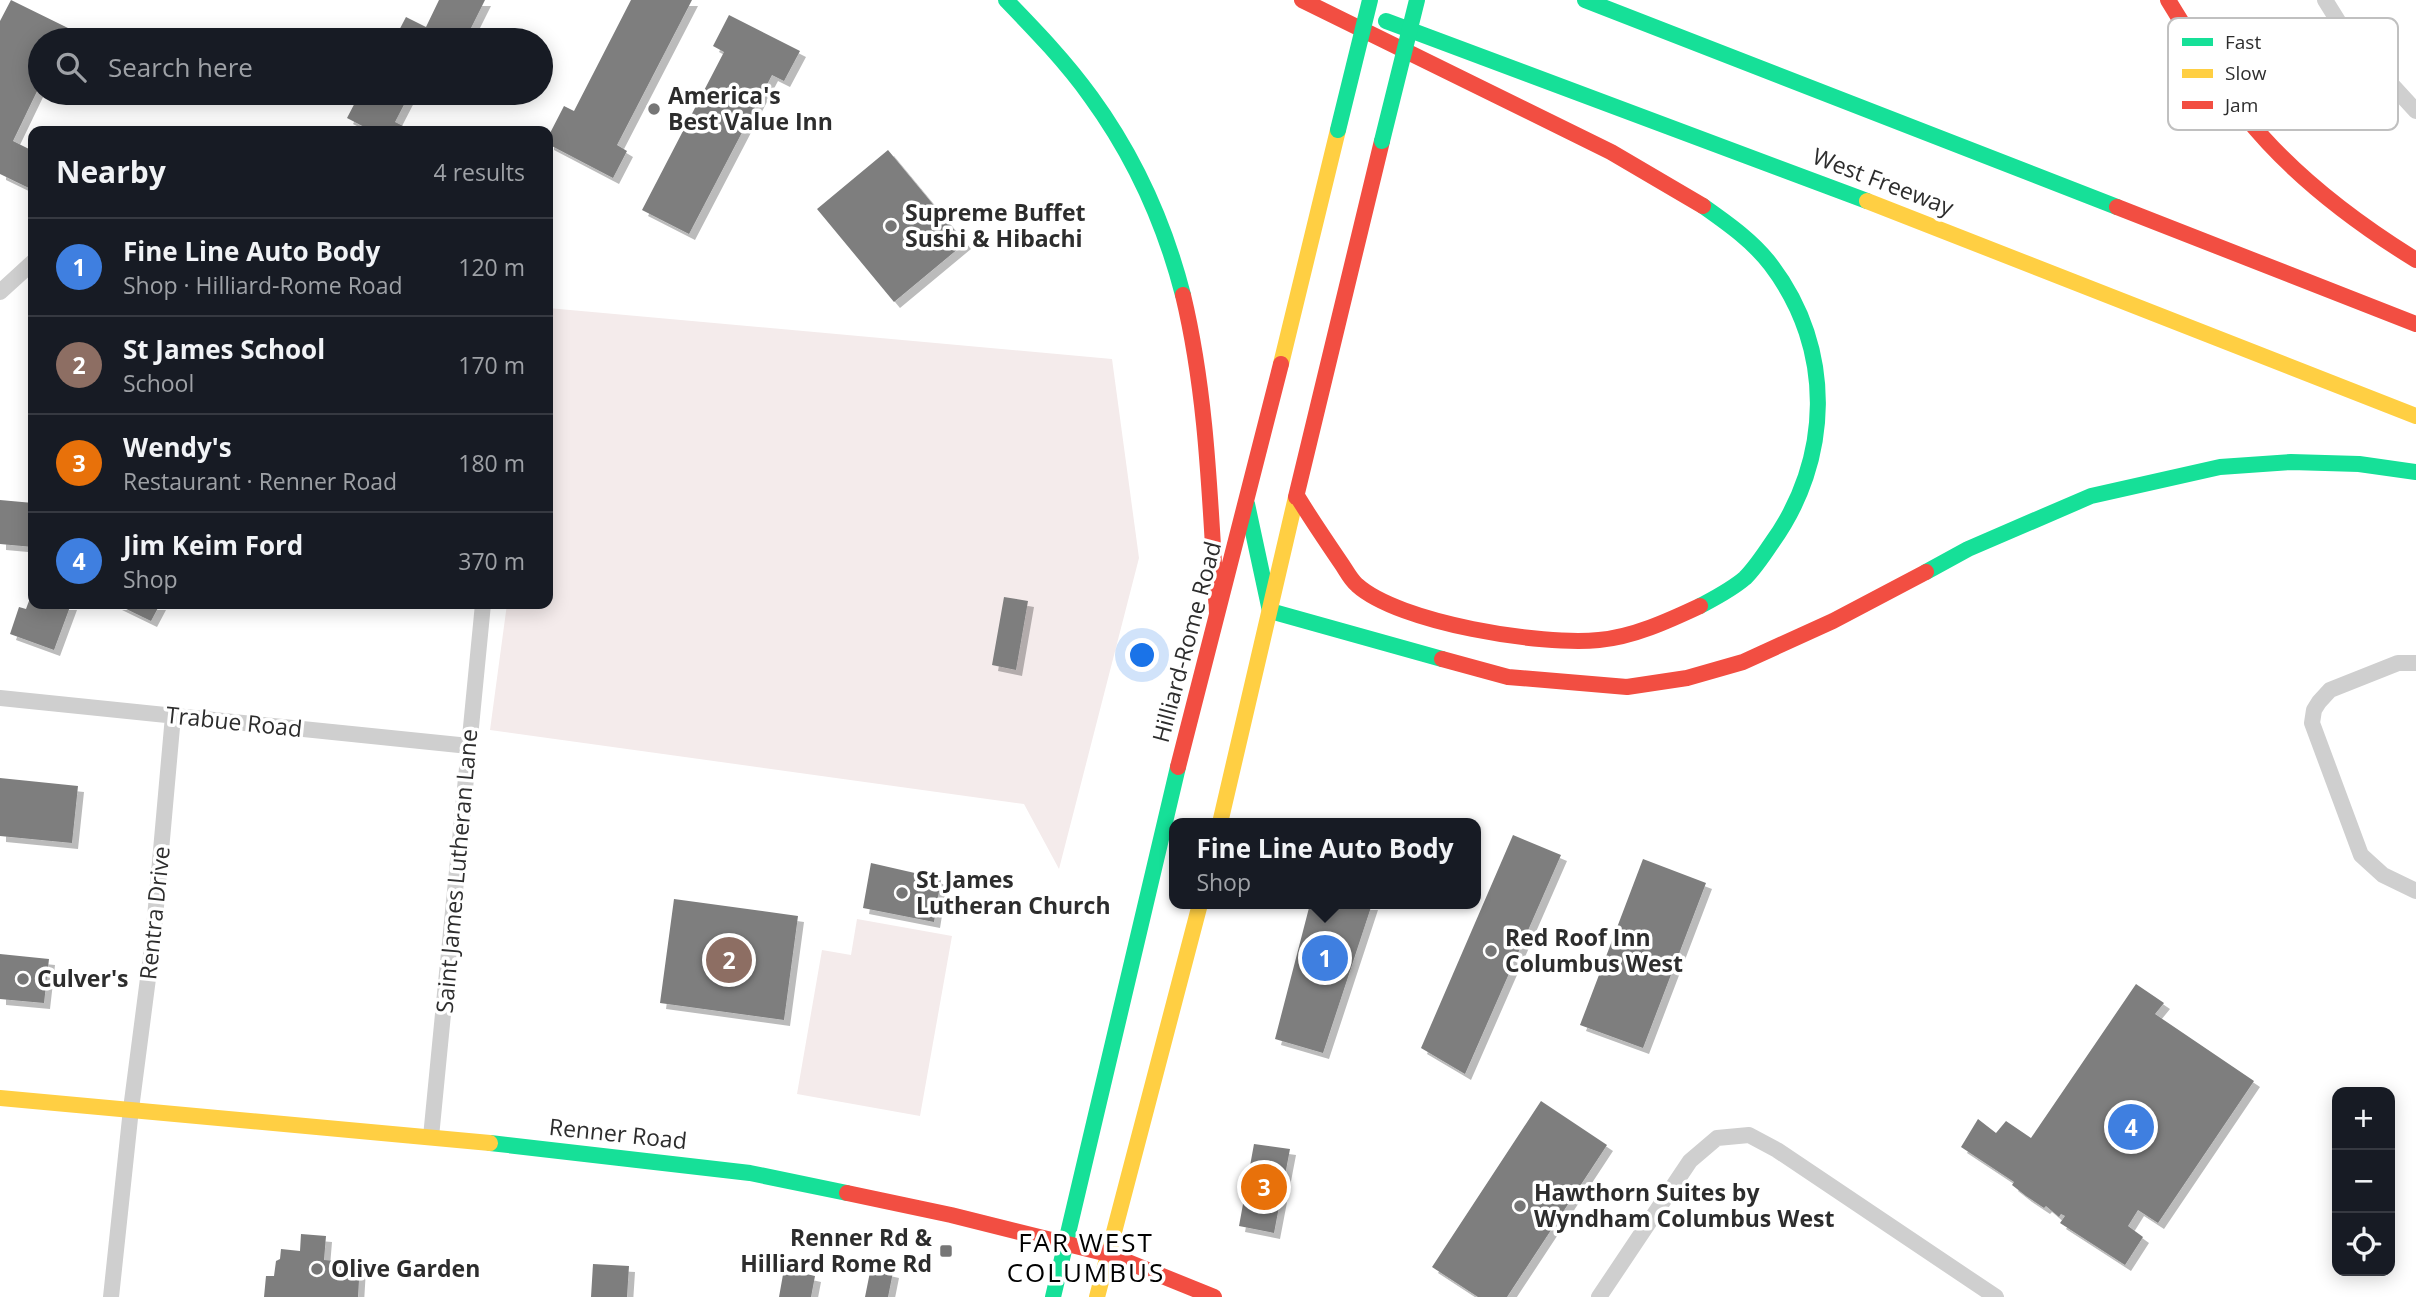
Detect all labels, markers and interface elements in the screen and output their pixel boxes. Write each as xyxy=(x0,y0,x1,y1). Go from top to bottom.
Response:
legend xyxy=(2168,18,2398,130)
search box xyxy=(28,28,553,105)
text: Fast xyxy=(2225,29,2261,55)
icon: search xyxy=(52,48,90,86)
text: Search here xyxy=(108,49,253,85)
text: Slow xyxy=(2225,60,2267,86)
place label: America's Best Value Inn xyxy=(668,79,833,137)
text: Jam xyxy=(2223,92,2258,118)
marker: America's Best Value Inn xyxy=(646,101,662,117)
street label: West Freeway xyxy=(1808,140,1959,223)
text: Nearby xyxy=(56,151,166,192)
text: 4 results xyxy=(434,156,525,188)
place label: Supreme Buffet Sushi & Hibachi xyxy=(905,196,1085,254)
marker: Supreme Buffet Sushi & Hibachi xyxy=(883,218,899,234)
text: Fine Line Auto Body xyxy=(123,233,380,269)
text: 1 xyxy=(72,251,86,283)
text: 120 m xyxy=(458,251,525,283)
text: Shop · Hilliard-Rome Road xyxy=(123,269,403,301)
text: St James School xyxy=(123,331,325,367)
text: 2 xyxy=(72,349,86,381)
text: 170 m xyxy=(458,349,525,381)
text: School xyxy=(123,367,194,399)
text: Wendy's xyxy=(123,429,232,465)
text: 3 xyxy=(72,447,86,479)
text: 180 m xyxy=(458,447,525,479)
text: Restaurant · Renner Road xyxy=(123,465,397,497)
text: Jim Keim Ford xyxy=(123,527,303,563)
street label: Hilliard-Rome Road xyxy=(1144,538,1228,746)
text: 4 xyxy=(72,545,86,577)
text: 370 m xyxy=(458,545,525,577)
text: Shop xyxy=(123,563,178,595)
your location xyxy=(1125,638,1159,672)
street label: Trabue Road xyxy=(164,698,304,744)
street label: Saint James Lutheran Lane xyxy=(428,728,484,1014)
popup xyxy=(1169,818,1481,909)
text: Fine Line Auto Body xyxy=(1196,830,1454,866)
street label: Rentra Drive xyxy=(131,845,177,981)
place label: St James Lutheran Church xyxy=(916,863,1111,921)
text: Shop xyxy=(1196,866,1251,898)
marker: St James Lutheran Church xyxy=(894,885,910,901)
place label: Red Roof Inn Columbus West xyxy=(1505,921,1683,979)
pin: 1 xyxy=(1302,932,1348,984)
pin: 2 xyxy=(706,934,752,986)
marker: Red Roof Inn Columbus West xyxy=(1483,943,1499,959)
place label: Culver's xyxy=(37,962,128,994)
marker: Culver's xyxy=(15,971,31,987)
map controls xyxy=(2332,1087,2395,1276)
button: + xyxy=(2332,1087,2395,1150)
pin: 4 xyxy=(2108,1101,2154,1153)
street label: Renner Road xyxy=(548,1110,689,1156)
button: − xyxy=(2332,1150,2395,1213)
pin: 3 xyxy=(1241,1161,1287,1213)
place label: Hawthorn Suites by Wyndham Columbus West xyxy=(1534,1176,1835,1234)
marker: Hawthorn Suites by Wyndham Columbus West xyxy=(1512,1198,1528,1214)
button: locate xyxy=(2332,1213,2395,1276)
place label: Renner Rd & Hilliard Rome Rd xyxy=(740,1221,933,1279)
district label: FAR WEST COLUMBUS xyxy=(1007,1224,1165,1290)
marker: Renner Rd & Hilliard Rome Rd xyxy=(938,1243,954,1259)
place label: Olive Garden xyxy=(331,1252,480,1284)
marker: Olive Garden xyxy=(309,1261,325,1277)

